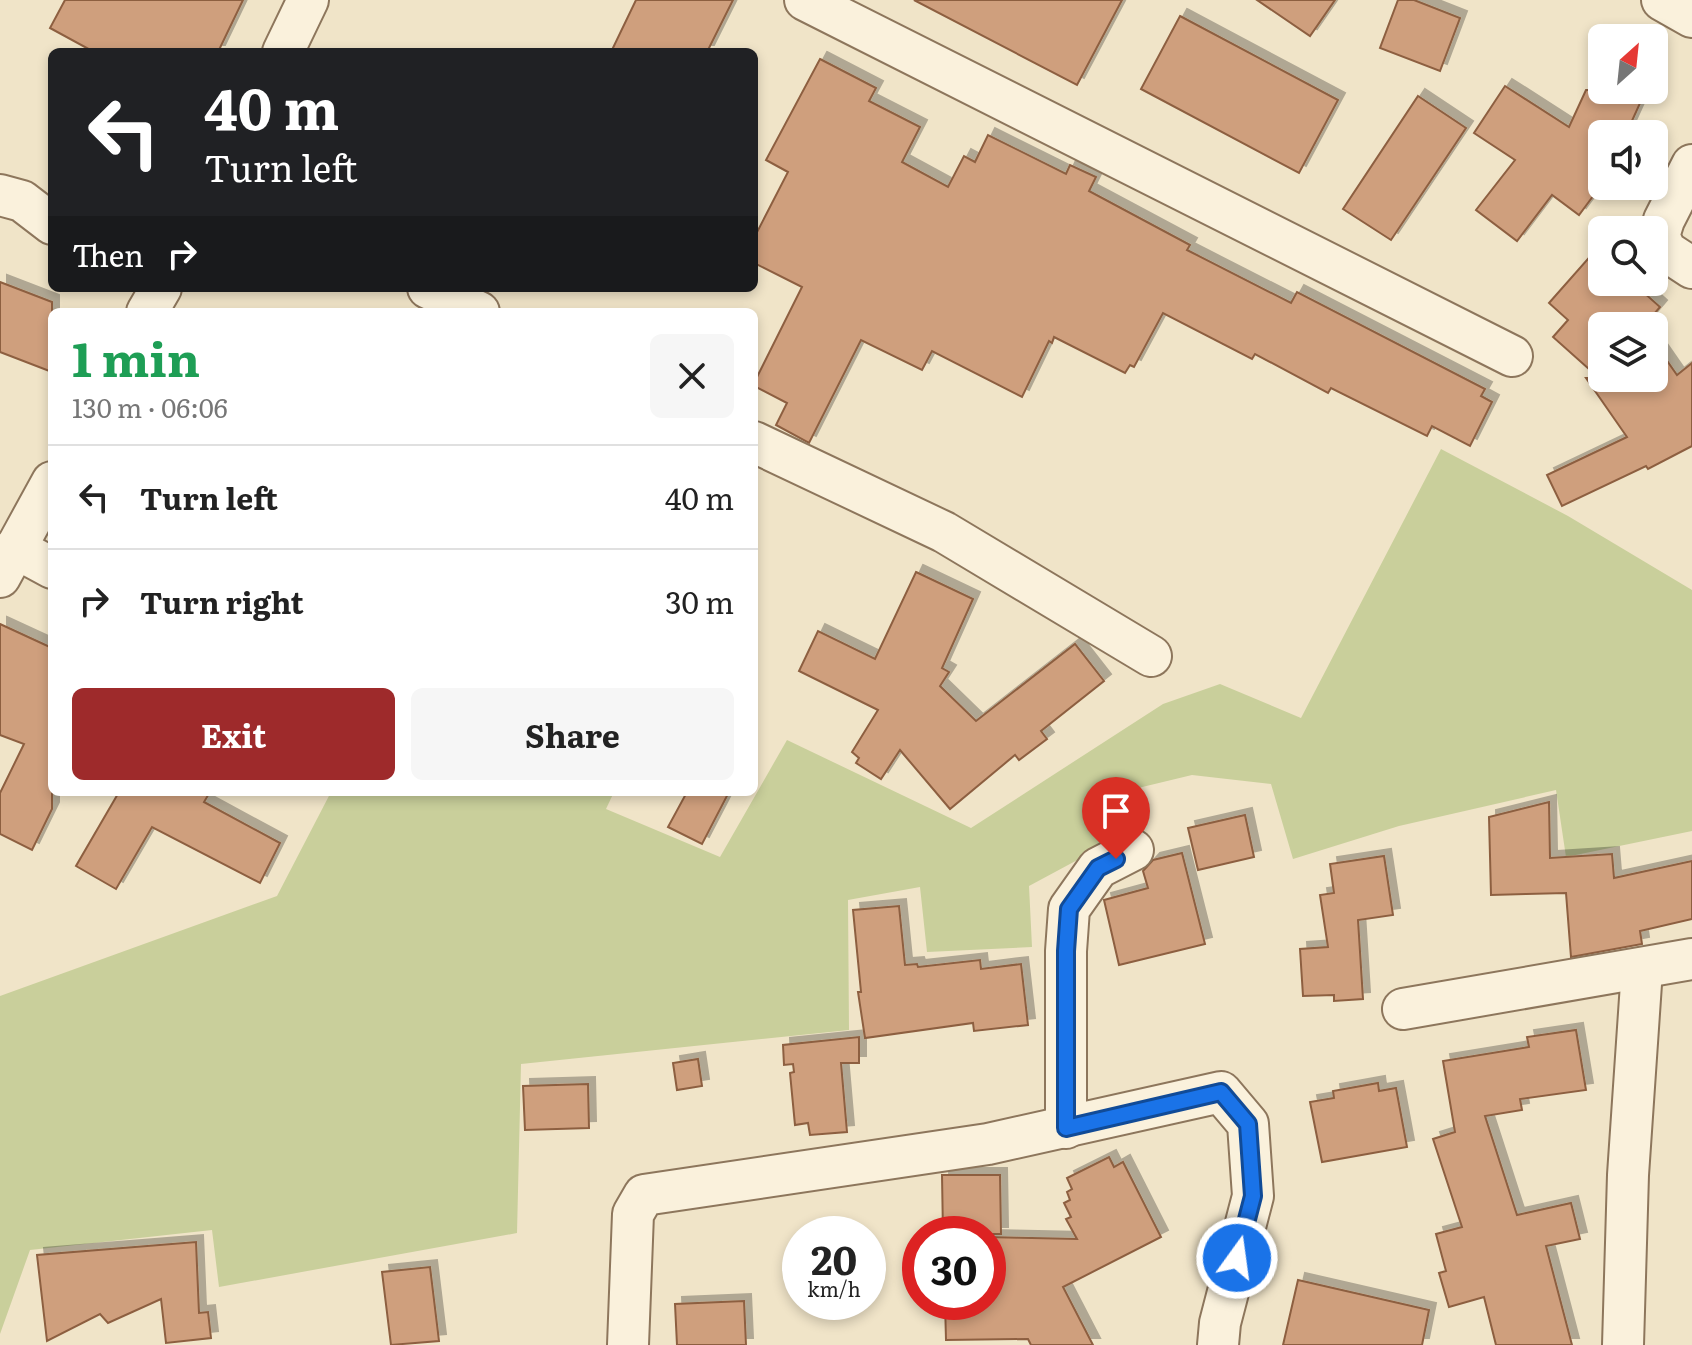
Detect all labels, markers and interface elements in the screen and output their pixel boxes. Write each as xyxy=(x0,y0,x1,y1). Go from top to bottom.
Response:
north arrow xyxy=(1588,24,1668,104)
map controls xyxy=(1588,24,1668,392)
text: 40 m xyxy=(204,64,339,147)
icon: left xyxy=(72,80,176,184)
button: sound xyxy=(1588,120,1668,200)
text: Turn left xyxy=(204,140,358,193)
button: search xyxy=(1588,216,1668,296)
text: Then xyxy=(72,232,144,276)
icon: right xyxy=(160,232,204,276)
button: layers xyxy=(1588,312,1668,392)
text: 1 min xyxy=(72,321,200,392)
button: close xyxy=(650,334,734,418)
text: 130 m · 06:06 xyxy=(72,387,228,426)
icon: left xyxy=(72,475,116,519)
text: Turn left xyxy=(140,475,278,519)
text: 40 m xyxy=(665,475,734,519)
icon: right xyxy=(72,579,116,623)
text: Turn right xyxy=(140,579,304,623)
text: 30 m xyxy=(665,579,734,623)
button: Exit xyxy=(72,688,395,780)
button: Share xyxy=(411,688,734,780)
pin xyxy=(1082,777,1150,859)
icon: arrive xyxy=(1094,789,1138,833)
speed limit sign: 30 xyxy=(902,1216,1006,1320)
position arrow xyxy=(1195,1216,1279,1300)
text: 20 xyxy=(811,1228,857,1287)
text: km/h xyxy=(807,1273,861,1303)

